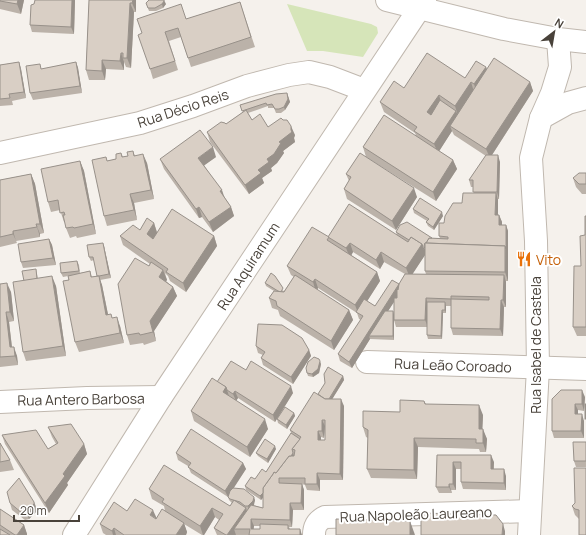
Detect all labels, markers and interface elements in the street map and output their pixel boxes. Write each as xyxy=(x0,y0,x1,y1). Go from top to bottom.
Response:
north arrow xyxy=(534,12,574,52)
text: N xyxy=(552,15,567,32)
street label: Rua Décio Reis xyxy=(135,84,231,132)
street label: Rua Aquiramum xyxy=(213,218,284,314)
restaurant icon: Vito xyxy=(515,250,533,268)
place label: Vito xyxy=(536,250,561,269)
street label: Rua Isabel de Castela xyxy=(526,276,545,414)
street label: Rua Leão Coroado xyxy=(394,353,512,377)
street label: Rua Antero Barbosa xyxy=(17,388,145,410)
scale bar xyxy=(14,497,79,523)
text: 20 m xyxy=(20,502,47,519)
street label: Rua Napoleão Laureano xyxy=(340,502,492,526)

